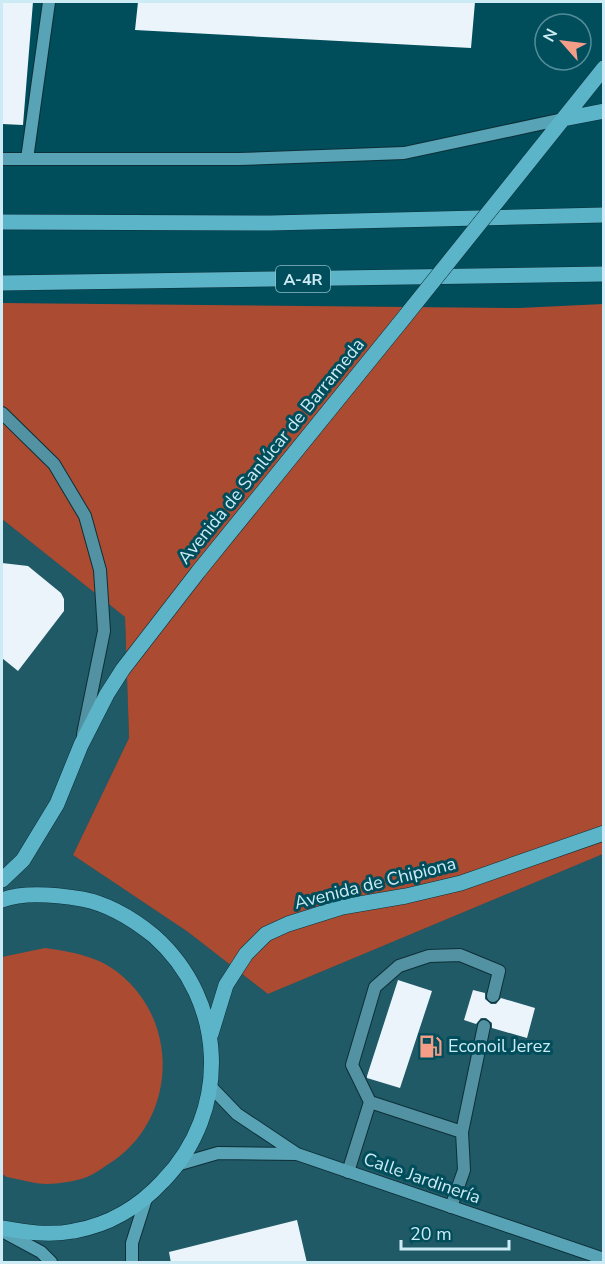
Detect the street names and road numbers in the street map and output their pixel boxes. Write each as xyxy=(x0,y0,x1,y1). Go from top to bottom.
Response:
road number: A-4R xyxy=(276,266,330,292)
street label: Avenida de Sanlúcar de Barrameda xyxy=(172,333,370,569)
street label: Avenida de Chipiona xyxy=(292,851,458,915)
street label: Calle Jardinería xyxy=(360,1147,484,1209)

